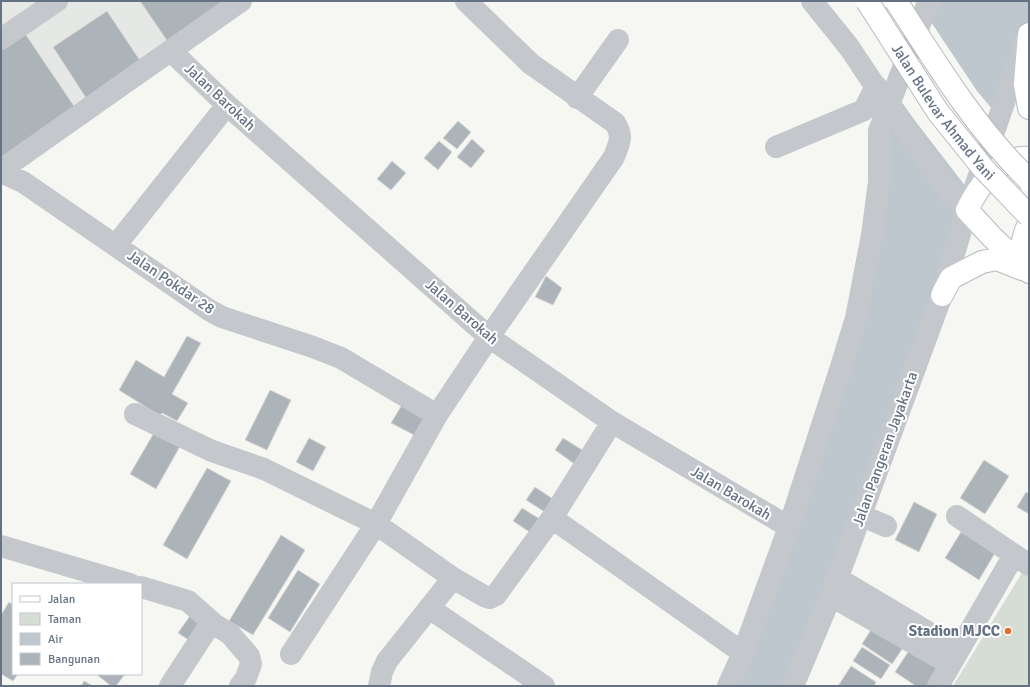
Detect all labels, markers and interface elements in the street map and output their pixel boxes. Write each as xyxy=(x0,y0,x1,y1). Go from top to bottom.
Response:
street label: Jalan Bulevar Ahmad Yani xyxy=(888,41,999,184)
street label: Jalan Barokah xyxy=(181,60,259,134)
street label: Jalan Pokdar 28 xyxy=(124,246,218,318)
street label: Jalan Barokah xyxy=(422,276,502,348)
street label: Jalan Pangeran Jayakarta xyxy=(849,369,921,529)
street label: Jalan Barokah xyxy=(688,462,774,524)
legend xyxy=(12,583,142,675)
text: Jalan xyxy=(48,592,75,607)
text: Taman xyxy=(48,612,81,627)
place label: Stadion MJCC xyxy=(909,622,1000,640)
marker: Stadion MJCC xyxy=(1003,626,1013,636)
text: Air xyxy=(48,632,64,647)
text: Bangunan xyxy=(48,652,100,667)

